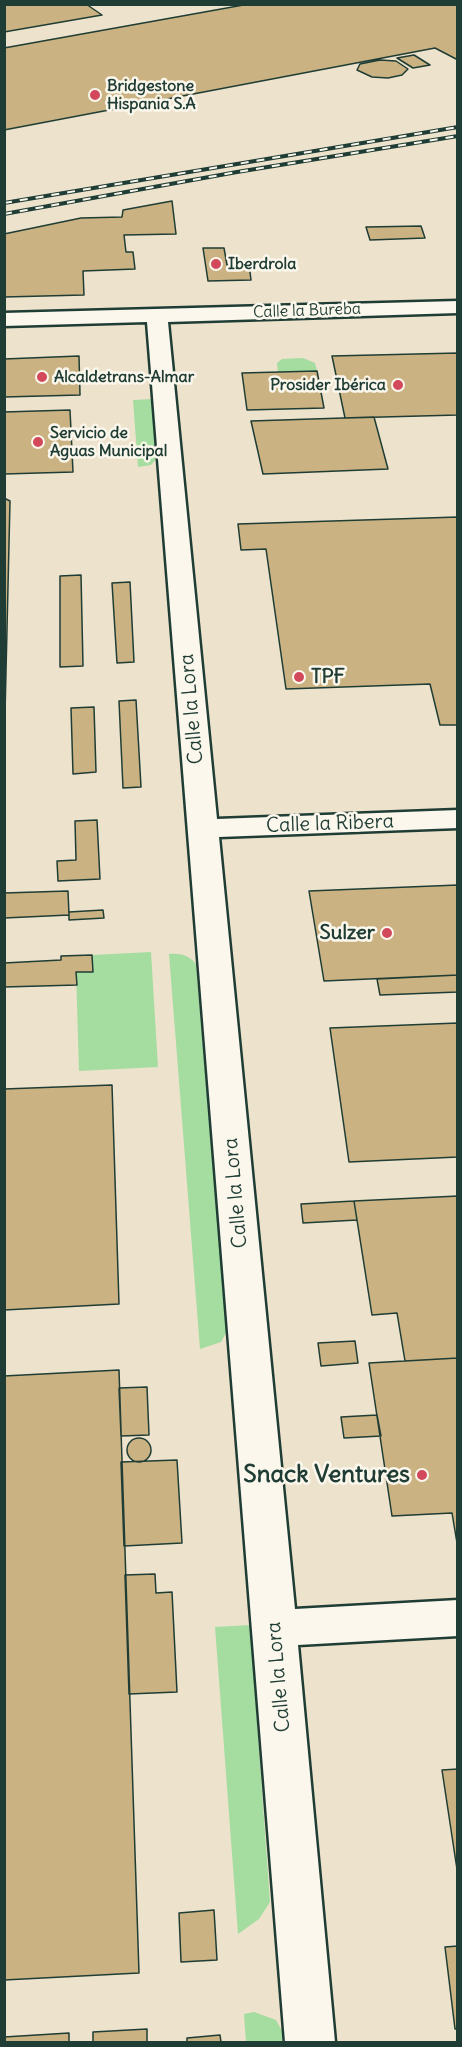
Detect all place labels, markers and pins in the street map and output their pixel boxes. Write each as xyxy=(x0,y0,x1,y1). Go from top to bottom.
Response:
place label: Bridgestone Hispania S.A xyxy=(107,76,196,114)
marker: Bridgestone Hispania S.A xyxy=(88,88,102,102)
place label: Iberdrola xyxy=(228,254,296,274)
marker: Iberdrola xyxy=(209,257,223,271)
place label: Alcaldetrans-Almar xyxy=(54,367,194,387)
marker: Alcaldetrans-Almar xyxy=(35,370,49,384)
place label: Prosider Ibérica xyxy=(270,375,386,395)
marker: Prosider Ibérica xyxy=(391,378,405,392)
place label: Servicio de Aguas Municipal xyxy=(50,423,167,461)
marker: Servicio de Aguas Municipal xyxy=(31,435,45,449)
place label: TPF xyxy=(311,665,345,689)
marker: TPF xyxy=(292,670,306,684)
place label: Sulzer xyxy=(320,921,375,945)
marker: Sulzer xyxy=(380,926,394,940)
place label: Snack Ventures xyxy=(243,1461,410,1489)
marker: Snack Ventures xyxy=(415,1468,429,1482)

